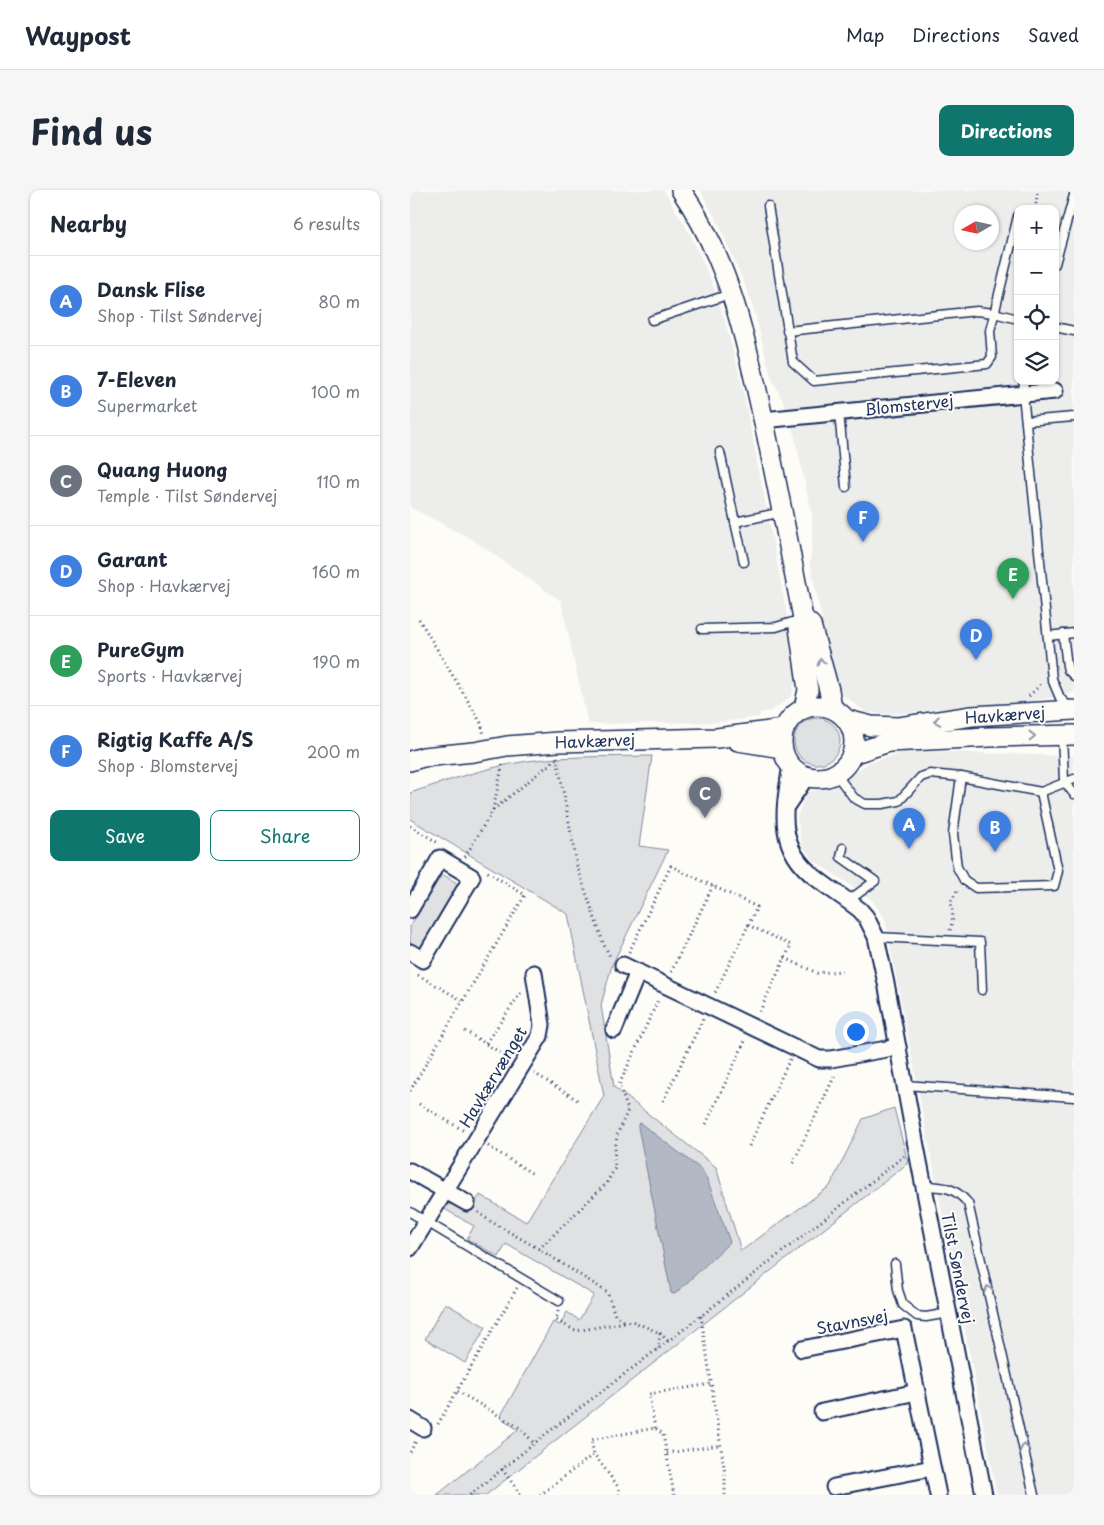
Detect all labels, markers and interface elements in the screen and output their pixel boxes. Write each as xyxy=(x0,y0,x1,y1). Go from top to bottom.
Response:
text: Waypost xyxy=(25,17,131,53)
text: Map xyxy=(846,21,884,48)
text: Directions xyxy=(912,21,1000,48)
text: Saved xyxy=(1028,21,1079,48)
text: Find us xyxy=(30,104,152,157)
button: Directions xyxy=(939,105,1074,156)
north arrow xyxy=(954,205,999,250)
map controls xyxy=(1014,205,1059,385)
button: + xyxy=(1014,205,1059,250)
text: Nearby xyxy=(50,207,127,239)
text: 6 results xyxy=(293,211,360,235)
button: − xyxy=(1014,250,1059,295)
text: Dansk Flise xyxy=(97,275,205,303)
text: A xyxy=(60,289,72,313)
text: 80 m xyxy=(318,289,360,313)
button: locate xyxy=(1014,295,1059,340)
text: Shop · Tilst Søndervej xyxy=(97,303,262,327)
button: layers xyxy=(1014,340,1059,385)
text: 7-Eleven xyxy=(97,365,177,393)
text: B xyxy=(61,379,71,403)
text: 100 m xyxy=(311,379,360,403)
street label: Blomstervej xyxy=(863,387,954,421)
text: Supermarket xyxy=(97,393,197,417)
text: Quang Huong xyxy=(97,455,228,483)
text: C xyxy=(60,469,72,493)
text: 110 m xyxy=(317,469,360,493)
text: Temple · Tilst Søndervej xyxy=(97,483,277,507)
pin: F xyxy=(847,501,879,542)
text: Garant xyxy=(97,545,168,573)
pin: E xyxy=(997,558,1029,599)
text: D xyxy=(60,559,72,583)
text: 160 m xyxy=(312,559,360,583)
text: Shop · Havkærvej xyxy=(97,573,230,597)
pin: D xyxy=(960,619,992,660)
text: PureGym xyxy=(97,635,185,663)
text: E xyxy=(61,649,71,673)
text: 190 m xyxy=(312,649,360,673)
one-way arrow xyxy=(816,658,826,666)
text: Sports · Havkærvej xyxy=(97,663,242,687)
street label: Havkærvej xyxy=(964,699,1046,729)
one-way arrow xyxy=(932,716,941,726)
text: Rigtig Kaffe A/S xyxy=(97,725,253,753)
street label: Havkærvej xyxy=(554,727,636,753)
one-way arrow xyxy=(1028,731,1036,741)
text: F xyxy=(61,739,71,763)
text: 200 m xyxy=(307,739,360,763)
text: Shop · Blomstervej xyxy=(97,753,238,777)
pin: C xyxy=(689,777,721,818)
pin: A xyxy=(893,808,925,849)
button: Save xyxy=(50,810,200,861)
button: Share xyxy=(210,810,360,861)
pin: B xyxy=(979,811,1011,852)
your location xyxy=(843,1019,869,1045)
street label: Havkærvænget xyxy=(452,1021,532,1132)
street label: Tilst Søndervej xyxy=(936,1210,982,1326)
one-way arrow xyxy=(983,1285,994,1293)
street label: Stavnsvej xyxy=(814,1302,890,1340)
one-way arrow xyxy=(1019,1443,1029,1452)

